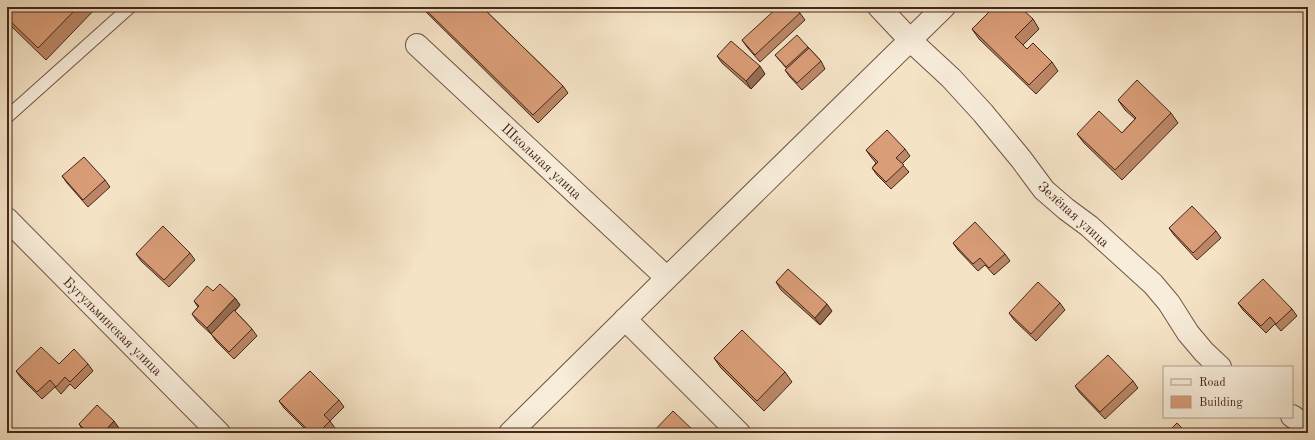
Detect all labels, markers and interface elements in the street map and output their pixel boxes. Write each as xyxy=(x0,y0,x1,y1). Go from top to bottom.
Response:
street label: Школьная улица xyxy=(499,121,584,202)
street label: Зелёная улица xyxy=(1035,179,1112,250)
street label: Бугульминская улица xyxy=(60,275,164,379)
legend xyxy=(1163,366,1293,418)
text: Road xyxy=(1199,377,1226,389)
text: Building xyxy=(1199,397,1243,409)

